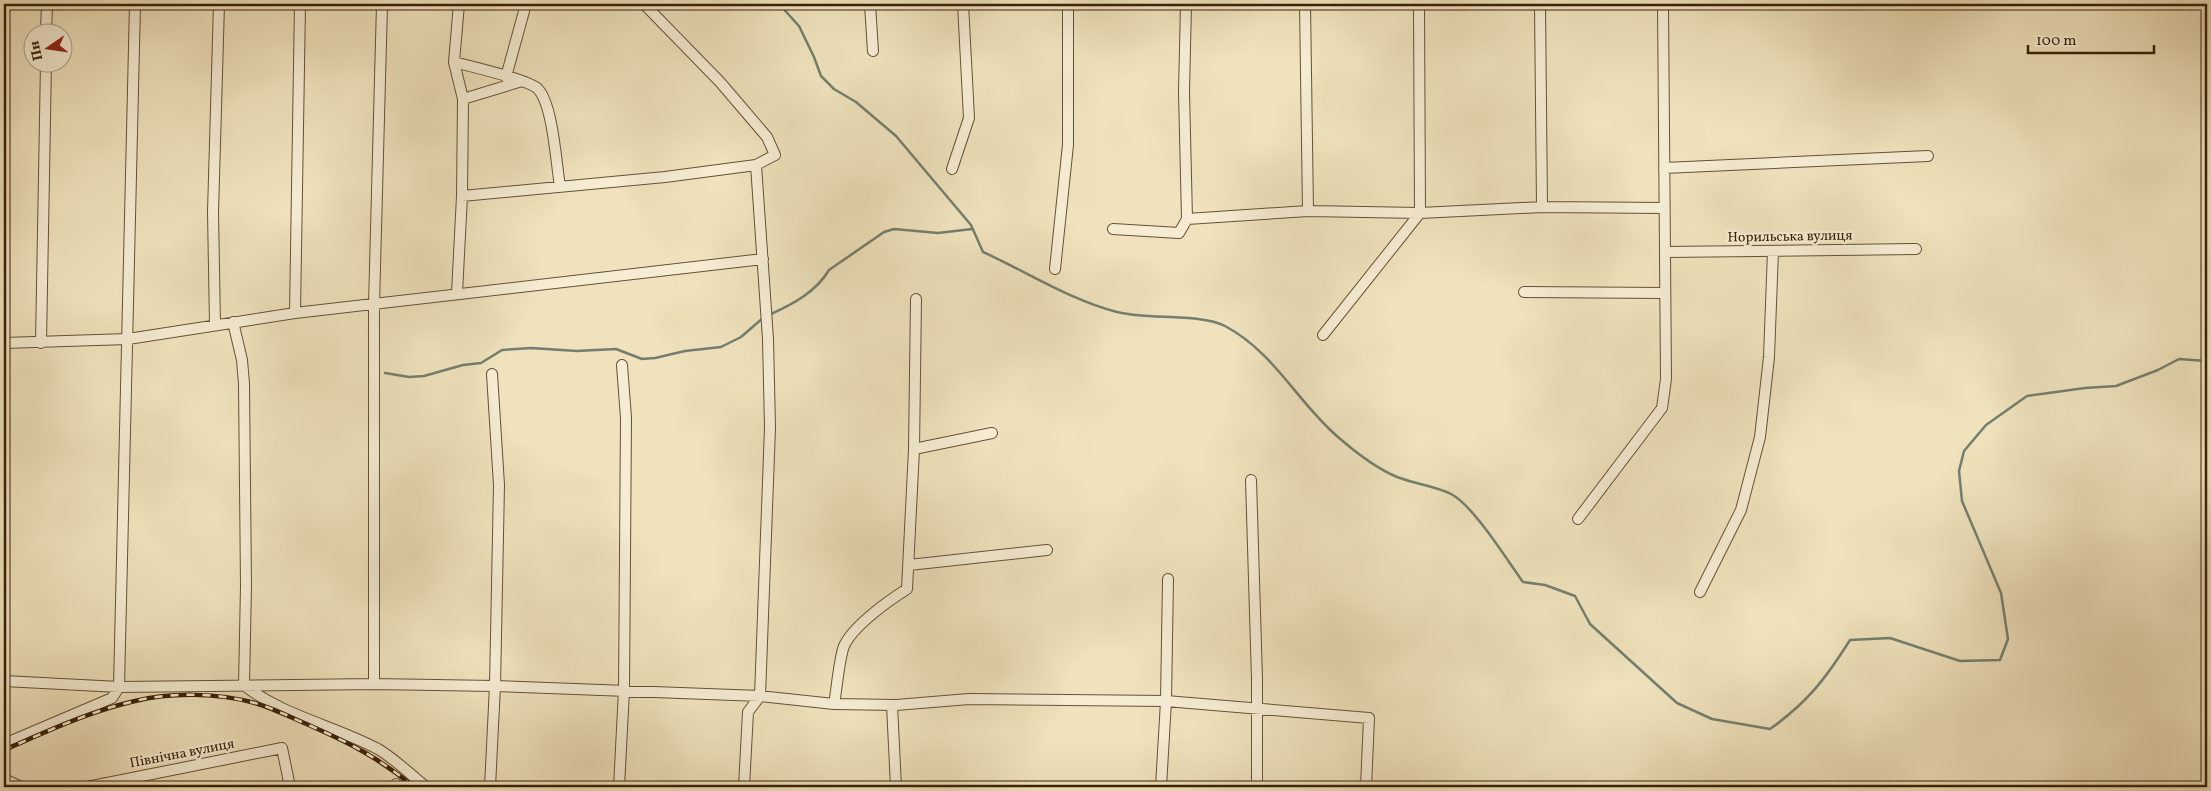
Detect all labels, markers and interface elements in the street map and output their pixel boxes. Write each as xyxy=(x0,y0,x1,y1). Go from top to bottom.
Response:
north arrow xyxy=(22,22,72,72)
scale bar xyxy=(2028,22,2155,54)
text: 100 m xyxy=(2036,31,2076,52)
text: Пн xyxy=(25,39,48,62)
street label: Норильська вулиця xyxy=(1727,226,1853,248)
street label: Північна вулиця xyxy=(128,735,236,773)

